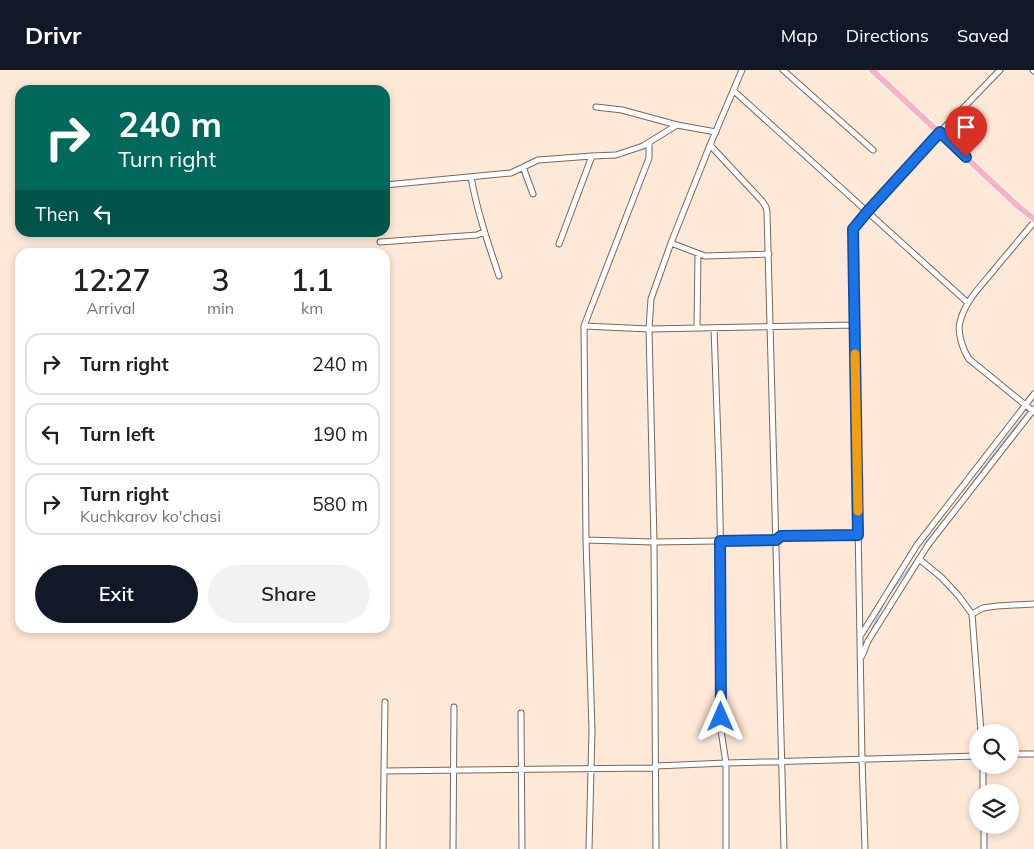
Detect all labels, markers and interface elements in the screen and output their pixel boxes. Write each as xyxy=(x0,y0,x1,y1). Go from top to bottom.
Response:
text: Drivr xyxy=(25,20,81,50)
text: Map xyxy=(781,24,818,47)
text: Directions xyxy=(846,24,929,47)
text: Saved xyxy=(957,24,1009,47)
text: 240 m xyxy=(118,102,222,146)
icon: right xyxy=(35,105,100,170)
pin xyxy=(945,106,987,157)
icon: arrive xyxy=(952,113,980,141)
text: Turn right xyxy=(118,145,216,173)
icon: left xyxy=(89,200,117,228)
text: Then xyxy=(35,202,79,226)
text: 12:27 xyxy=(71,261,151,299)
text: 3 xyxy=(211,261,229,299)
text: 1.1 xyxy=(290,261,334,299)
text: Arrival xyxy=(86,298,135,318)
text: min xyxy=(207,298,234,318)
text: km xyxy=(301,298,323,318)
icon: right xyxy=(37,350,65,378)
text: Turn right xyxy=(80,352,169,376)
text: 240 m xyxy=(312,352,368,376)
icon: left xyxy=(37,420,65,448)
text: Turn left xyxy=(80,422,155,446)
text: 190 m xyxy=(312,422,368,446)
text: Turn right xyxy=(80,482,169,506)
icon: right xyxy=(37,490,65,518)
text: 580 m xyxy=(312,492,368,516)
text: Kuchkarov ko'chasi xyxy=(80,506,221,526)
button: Exit xyxy=(35,565,198,623)
button: Share xyxy=(208,565,370,623)
position arrow xyxy=(694,690,746,742)
map controls xyxy=(969,724,1019,834)
button: search xyxy=(969,724,1019,774)
button: layers xyxy=(969,784,1019,834)

